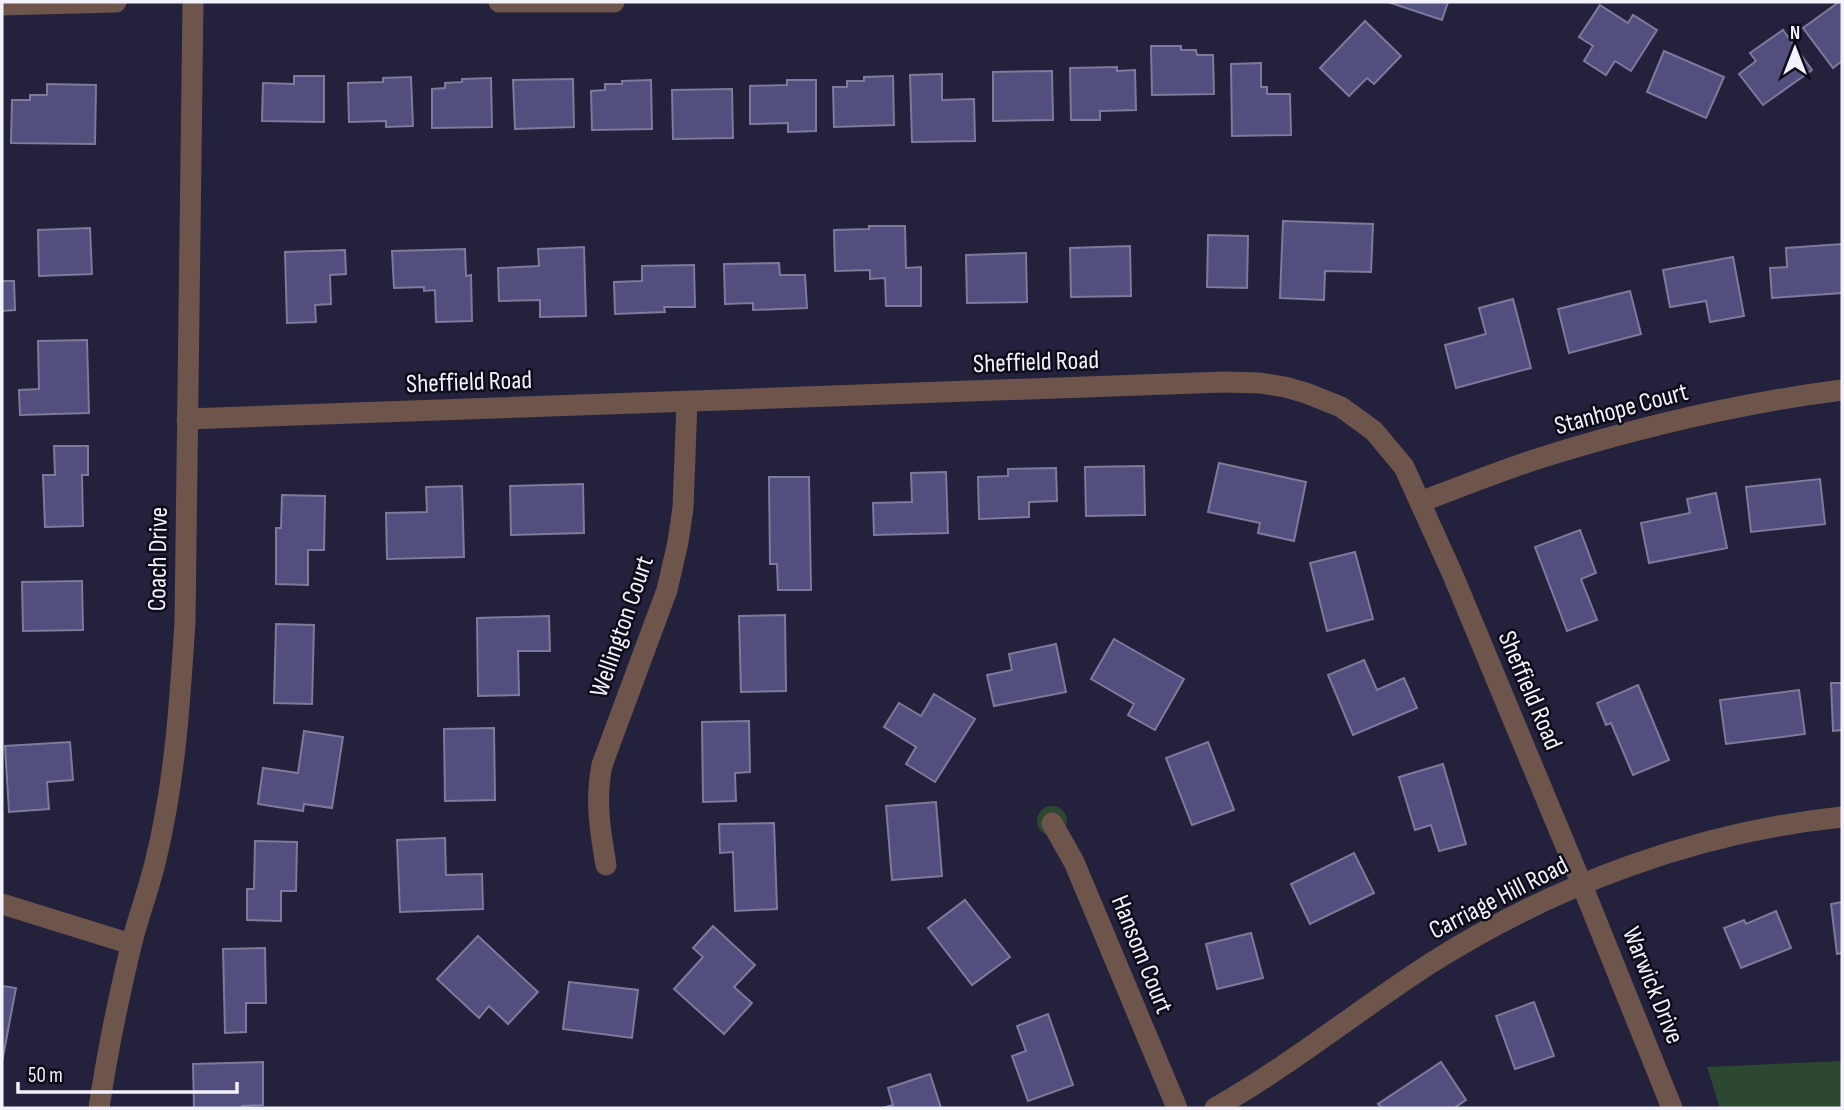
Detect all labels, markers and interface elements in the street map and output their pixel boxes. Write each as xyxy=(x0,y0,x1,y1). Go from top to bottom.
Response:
north arrow xyxy=(1760,14,1830,84)
text: N xyxy=(1790,22,1800,45)
street label: Sheffield Road xyxy=(973,345,1100,380)
street label: Sheffield Road xyxy=(406,365,533,400)
street label: Stanhope Court xyxy=(1551,377,1692,442)
street label: Coach Drive xyxy=(142,507,175,611)
street label: Wellington Court xyxy=(584,552,661,701)
street label: Sheffield Road xyxy=(1491,627,1569,755)
street label: Carriage Hill Road xyxy=(1424,850,1573,947)
street label: Hansom Court xyxy=(1104,891,1179,1018)
street label: Warwick Drive xyxy=(1615,923,1690,1049)
scale bar xyxy=(18,1050,236,1094)
text: 50 m xyxy=(28,1063,63,1088)

